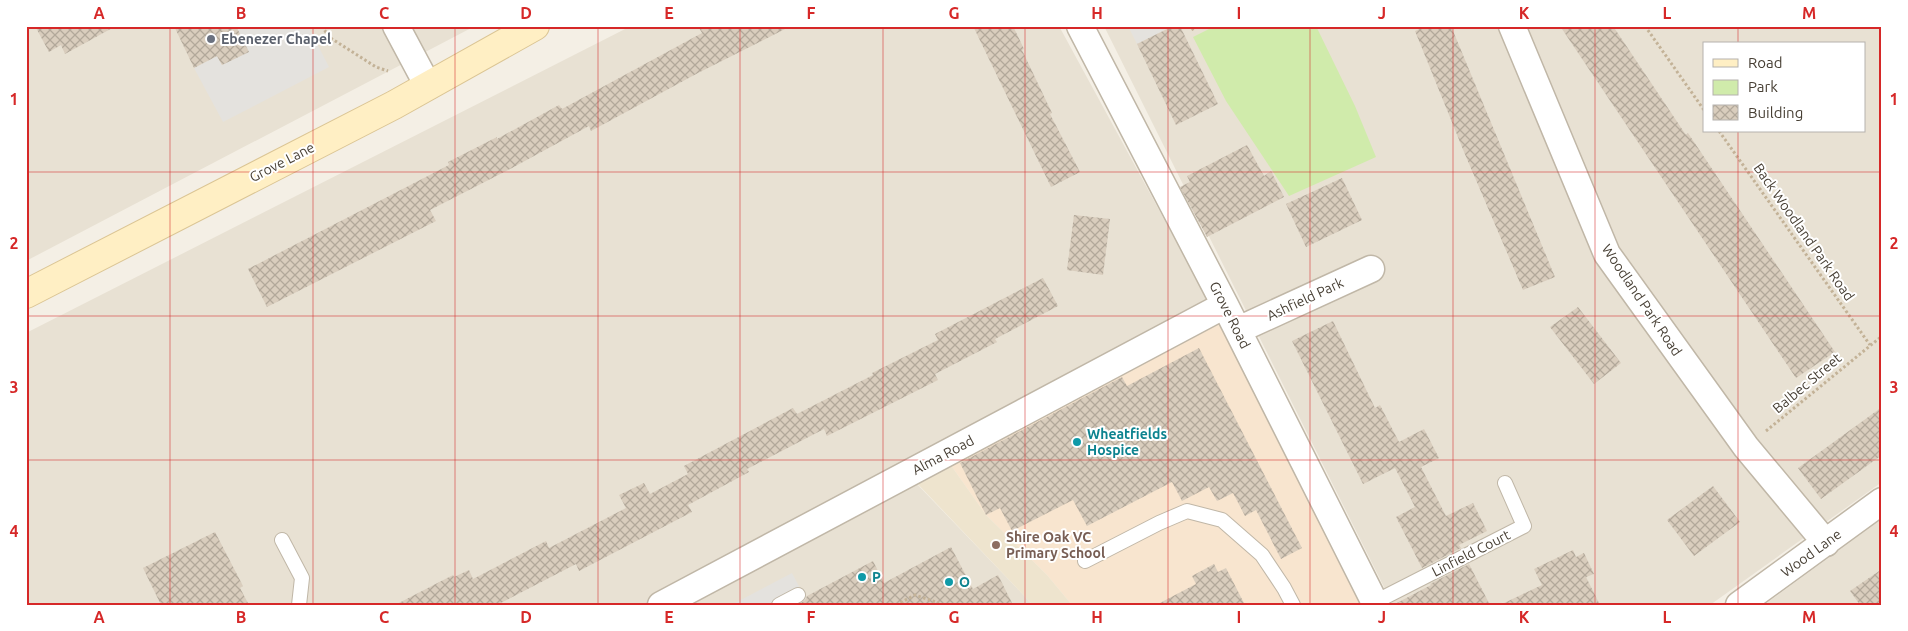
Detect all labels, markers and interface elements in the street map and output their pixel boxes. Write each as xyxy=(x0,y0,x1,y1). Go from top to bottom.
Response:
text: A xyxy=(93,4,105,22)
text: B xyxy=(236,4,246,22)
text: C xyxy=(379,4,389,22)
text: D xyxy=(520,4,532,22)
text: E xyxy=(664,4,674,22)
text: F xyxy=(807,4,816,22)
text: G xyxy=(948,4,960,22)
text: H xyxy=(1091,4,1103,22)
text: I xyxy=(1237,4,1241,22)
text: J xyxy=(1378,4,1386,22)
text: K xyxy=(1519,4,1530,22)
text: L xyxy=(1663,4,1672,22)
text: M xyxy=(1802,4,1816,22)
place label: Ebenezer Chapel xyxy=(221,31,331,47)
marker: Ebenezer Chapel xyxy=(205,33,217,45)
legend xyxy=(1703,42,1866,132)
text: Road xyxy=(1748,54,1783,71)
text: Park xyxy=(1748,78,1778,95)
text: 1 xyxy=(9,90,19,108)
text: 1 xyxy=(1889,90,1899,108)
text: Building xyxy=(1748,104,1803,121)
street label: Grove Lane xyxy=(247,139,317,185)
street label: Back Woodland Park Road xyxy=(1750,160,1858,304)
text: 2 xyxy=(9,234,19,252)
text: 2 xyxy=(1889,234,1899,252)
street label: Woodland Park Road xyxy=(1599,241,1685,359)
street label: Ashfield Park xyxy=(1264,274,1346,324)
street label: Grove Road xyxy=(1206,279,1254,351)
street label: Balbec Street xyxy=(1769,349,1845,416)
text: 3 xyxy=(9,378,19,396)
text: 3 xyxy=(1889,378,1899,396)
place label: Wheatfields Hospice xyxy=(1087,426,1167,458)
street label: Alma Road xyxy=(909,432,977,478)
marker: Wheatfields Hospice xyxy=(1071,436,1083,448)
text: 4 xyxy=(9,522,19,540)
text: 4 xyxy=(1889,522,1899,540)
street label: Linfield Court xyxy=(1429,526,1513,580)
street label: Wood Lane xyxy=(1778,526,1844,580)
place label: Shire Oak VC Primary School xyxy=(1006,529,1105,561)
marker: Shire Oak VC Primary School xyxy=(990,539,1002,551)
place label: P xyxy=(872,569,881,585)
marker: P xyxy=(856,571,868,583)
place label: O xyxy=(959,574,970,590)
marker: O xyxy=(943,576,955,588)
text: A xyxy=(93,608,105,626)
text: B xyxy=(236,608,246,626)
text: C xyxy=(379,608,389,626)
text: D xyxy=(520,608,532,626)
text: E xyxy=(664,608,674,626)
text: F xyxy=(807,608,816,626)
text: G xyxy=(948,608,960,626)
text: H xyxy=(1091,608,1103,626)
text: I xyxy=(1237,608,1241,626)
text: J xyxy=(1378,608,1386,626)
text: K xyxy=(1519,608,1530,626)
text: L xyxy=(1663,608,1672,626)
text: M xyxy=(1802,608,1816,626)

